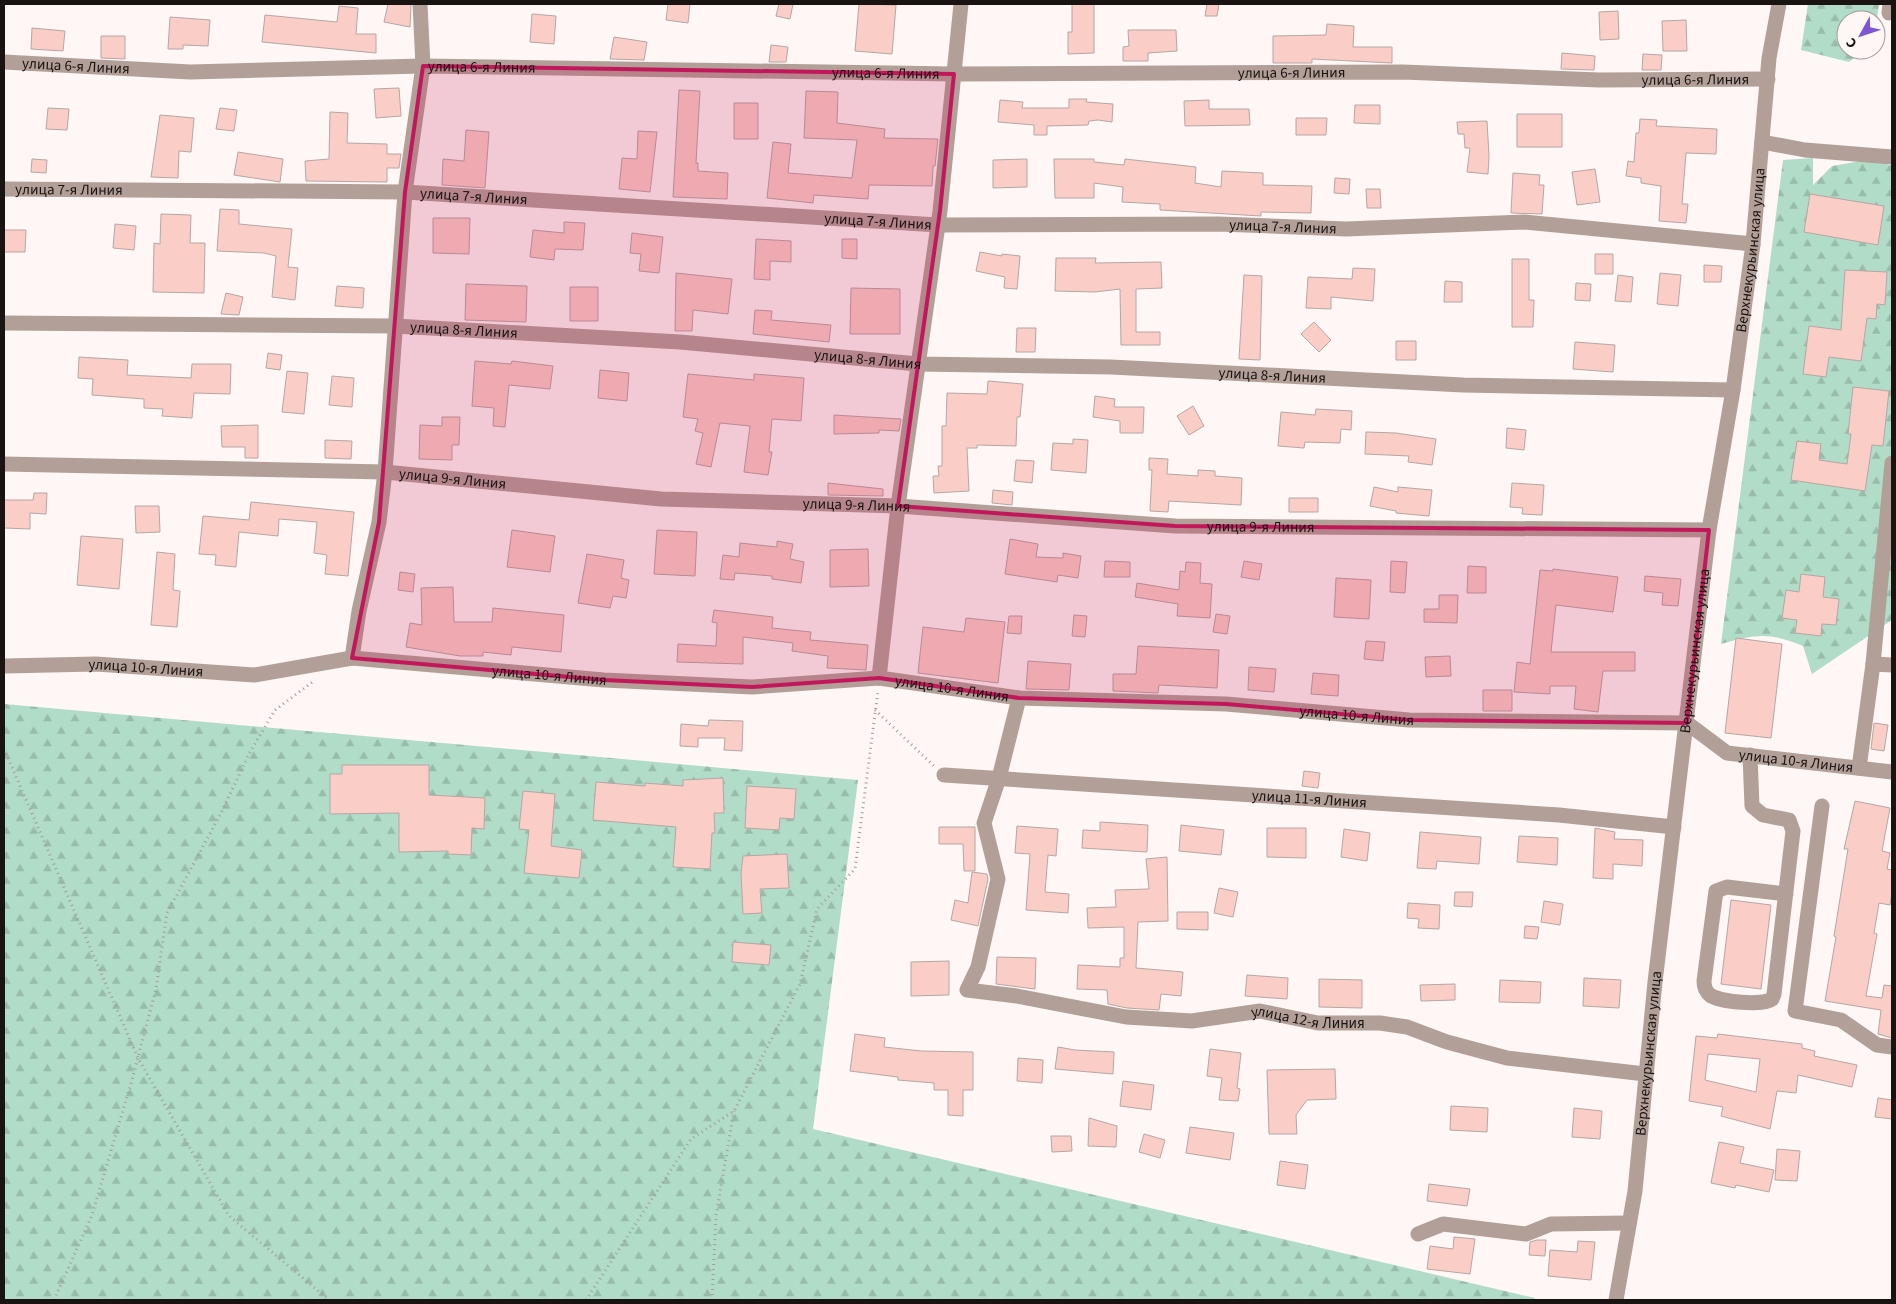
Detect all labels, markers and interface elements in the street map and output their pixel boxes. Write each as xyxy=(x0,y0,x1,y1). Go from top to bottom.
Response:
north arrow xyxy=(1836,10,1886,60)
text: С xyxy=(1842,33,1862,52)
street label: улица 6-я Линия xyxy=(22,53,130,80)
street label: улица 6-я Линия xyxy=(428,56,536,79)
street label: улица 6-я Линия xyxy=(832,62,940,85)
street label: улица 6-я Линия xyxy=(1238,62,1345,84)
street label: улица 6-я Линия xyxy=(1642,69,1749,91)
street label: Верхнекурьинская улица xyxy=(1731,167,1771,334)
street label: улица 7-я Линия xyxy=(15,179,123,201)
street label: улица 7-я Линия xyxy=(419,183,528,211)
street label: улица 7-я Линия xyxy=(824,208,932,236)
street label: улица 7-я Линия xyxy=(1229,214,1337,240)
street label: улица 8-я Линия xyxy=(409,317,518,344)
street label: улица 8-я Линия xyxy=(813,344,922,375)
street label: улица 8-я Линия xyxy=(1218,363,1327,389)
street label: улица 9-я Линия xyxy=(398,463,507,495)
street label: улица 9-я Линия xyxy=(802,493,911,518)
street label: улица 9-я Линия xyxy=(1207,516,1315,538)
street label: Верхнекурьинская улица xyxy=(1675,568,1715,734)
street label: улица 10-я Линия xyxy=(88,654,204,682)
street label: улица 10-я Линия xyxy=(491,660,608,691)
street label: улица 10-я Линия xyxy=(893,670,1010,707)
street label: улица 10-я Линия xyxy=(1298,700,1414,731)
street label: улица 10-я Линия xyxy=(1738,744,1854,778)
street label: улица 11-я Линия xyxy=(1251,785,1367,813)
street label: Верхнекурьинская улица xyxy=(1630,970,1667,1137)
street label: улица 12-я Линия xyxy=(1249,1001,1365,1034)

